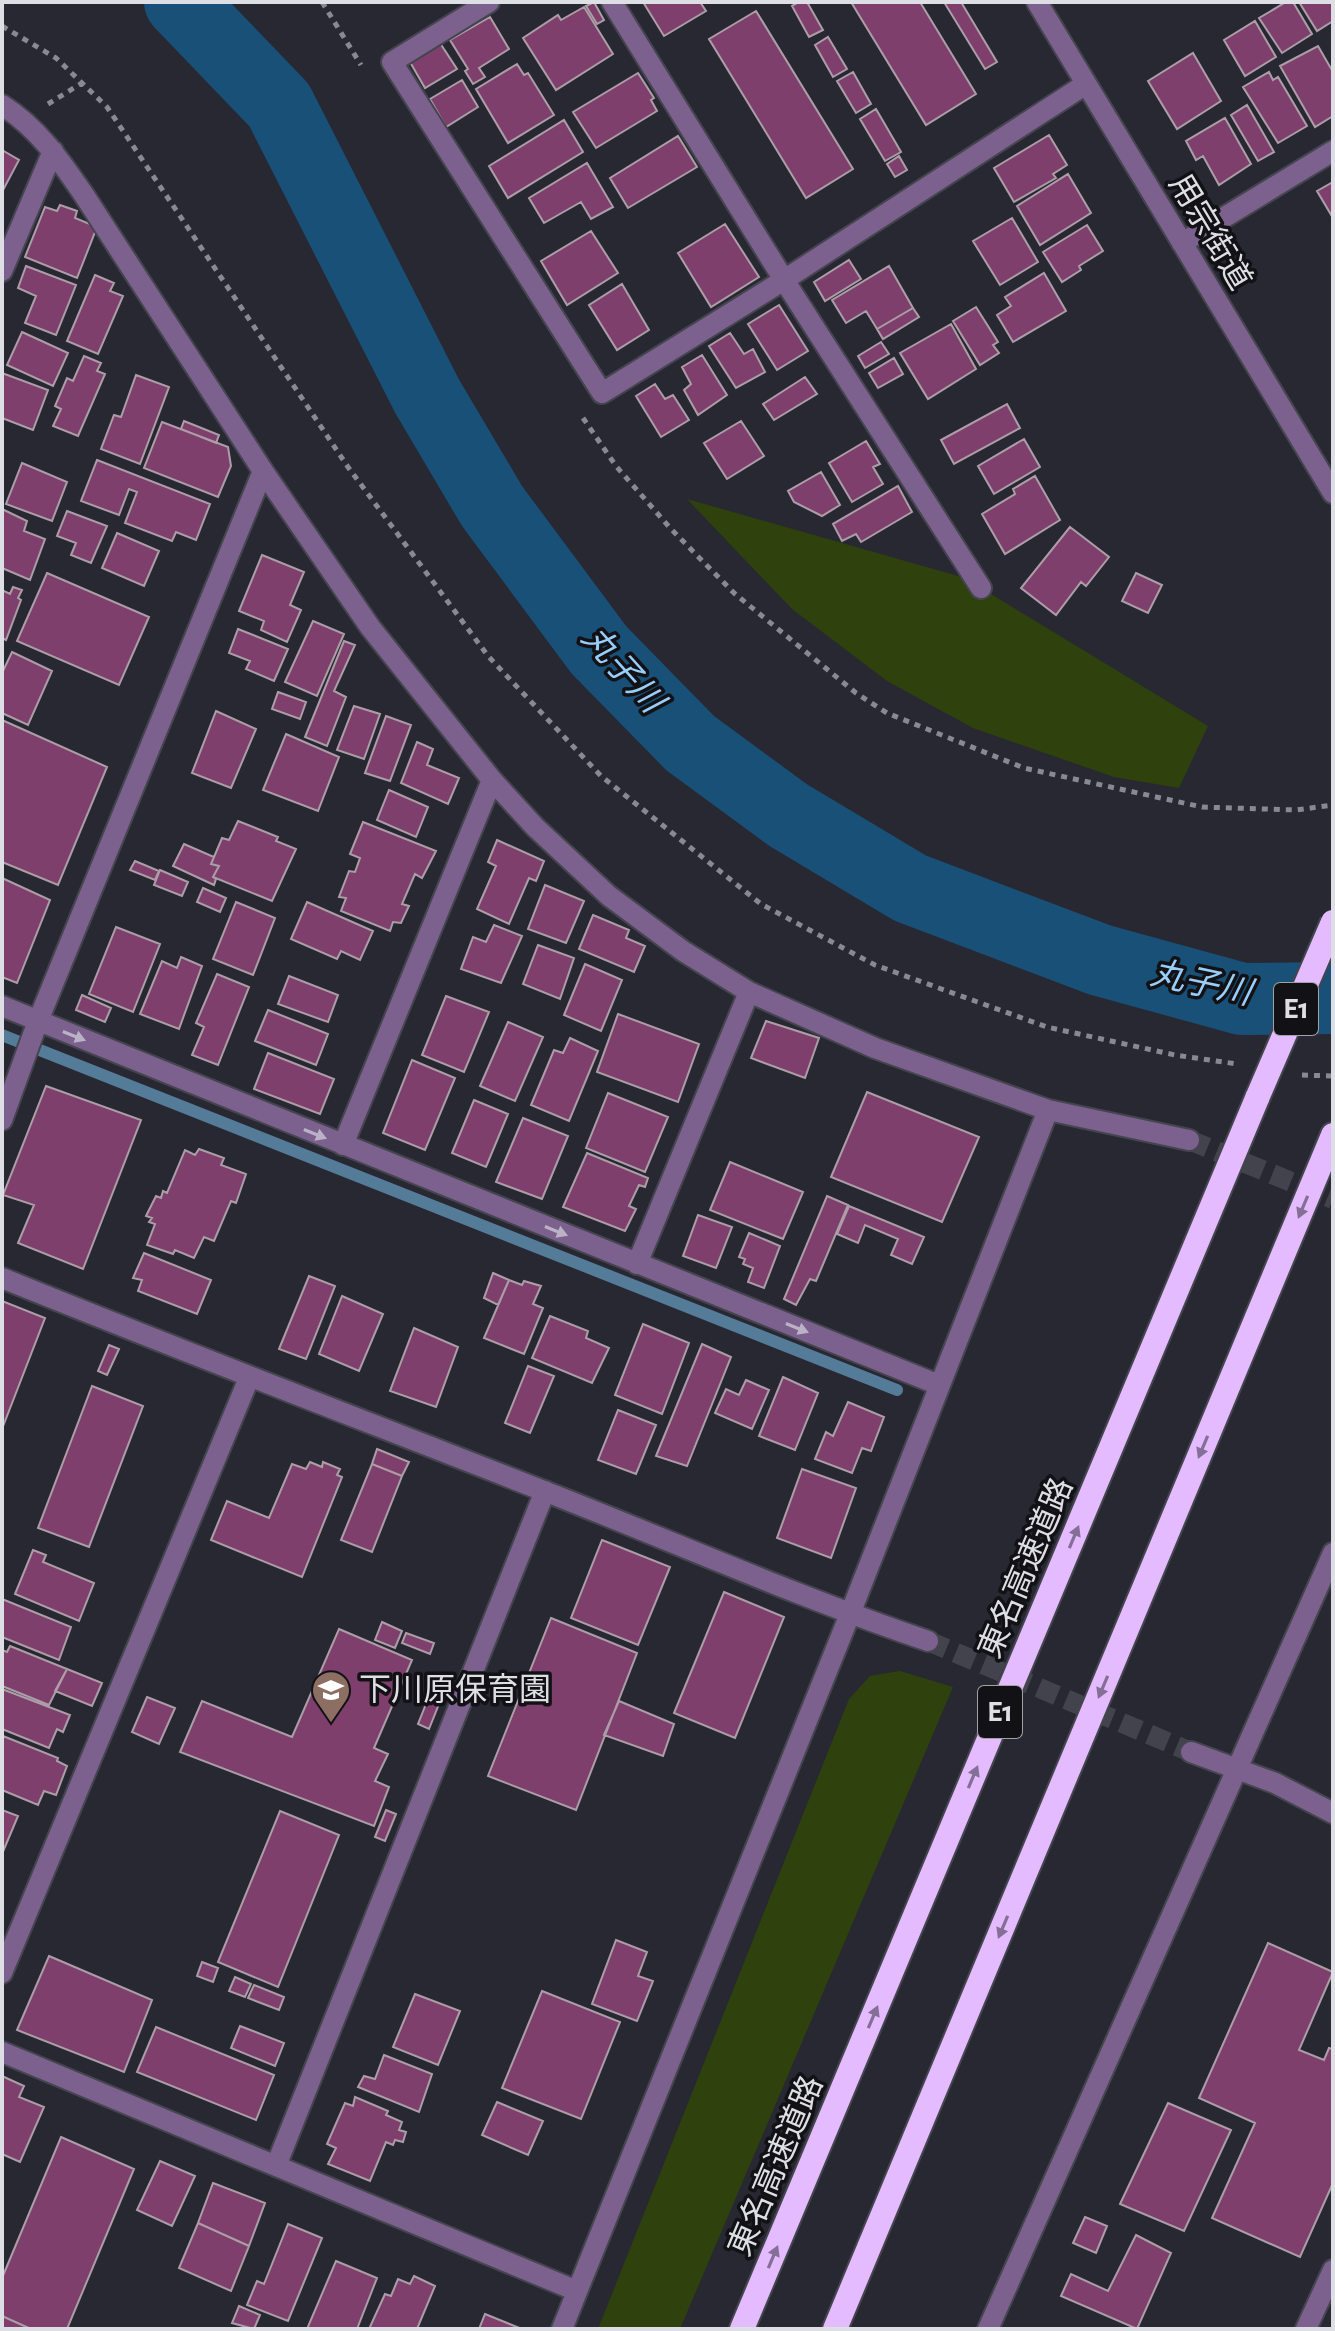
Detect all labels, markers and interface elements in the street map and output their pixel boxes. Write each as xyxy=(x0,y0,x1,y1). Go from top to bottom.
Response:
street label: 用宗街道 xyxy=(1163,168,1258,295)
water label: 丸子川 xyxy=(575,619,672,722)
water label: 丸子川 xyxy=(1148,955,1258,1012)
road number: E1 xyxy=(1274,983,1318,1035)
one-way arrow xyxy=(62,1030,86,1043)
one-way arrow xyxy=(303,1128,327,1141)
one-way arrow xyxy=(1296,1195,1309,1219)
one-way arrow xyxy=(544,1225,568,1238)
one-way arrow xyxy=(785,1322,809,1335)
one-way arrow xyxy=(1196,1435,1209,1459)
street label: 東名高速道路 xyxy=(972,1473,1078,1663)
one-way arrow xyxy=(1067,1526,1080,1549)
school or university icon: 下川原保育園 xyxy=(310,1669,352,1724)
place label: 下川原保育園 xyxy=(359,1672,551,1706)
one-way arrow xyxy=(1096,1675,1109,1699)
road number: E1 xyxy=(978,1686,1022,1738)
one-way arrow xyxy=(967,1765,980,1789)
one-way arrow xyxy=(996,1915,1009,1939)
one-way arrow xyxy=(867,2005,880,2029)
street label: 東名高速道路 xyxy=(722,2071,828,2261)
one-way arrow xyxy=(766,2245,779,2269)

